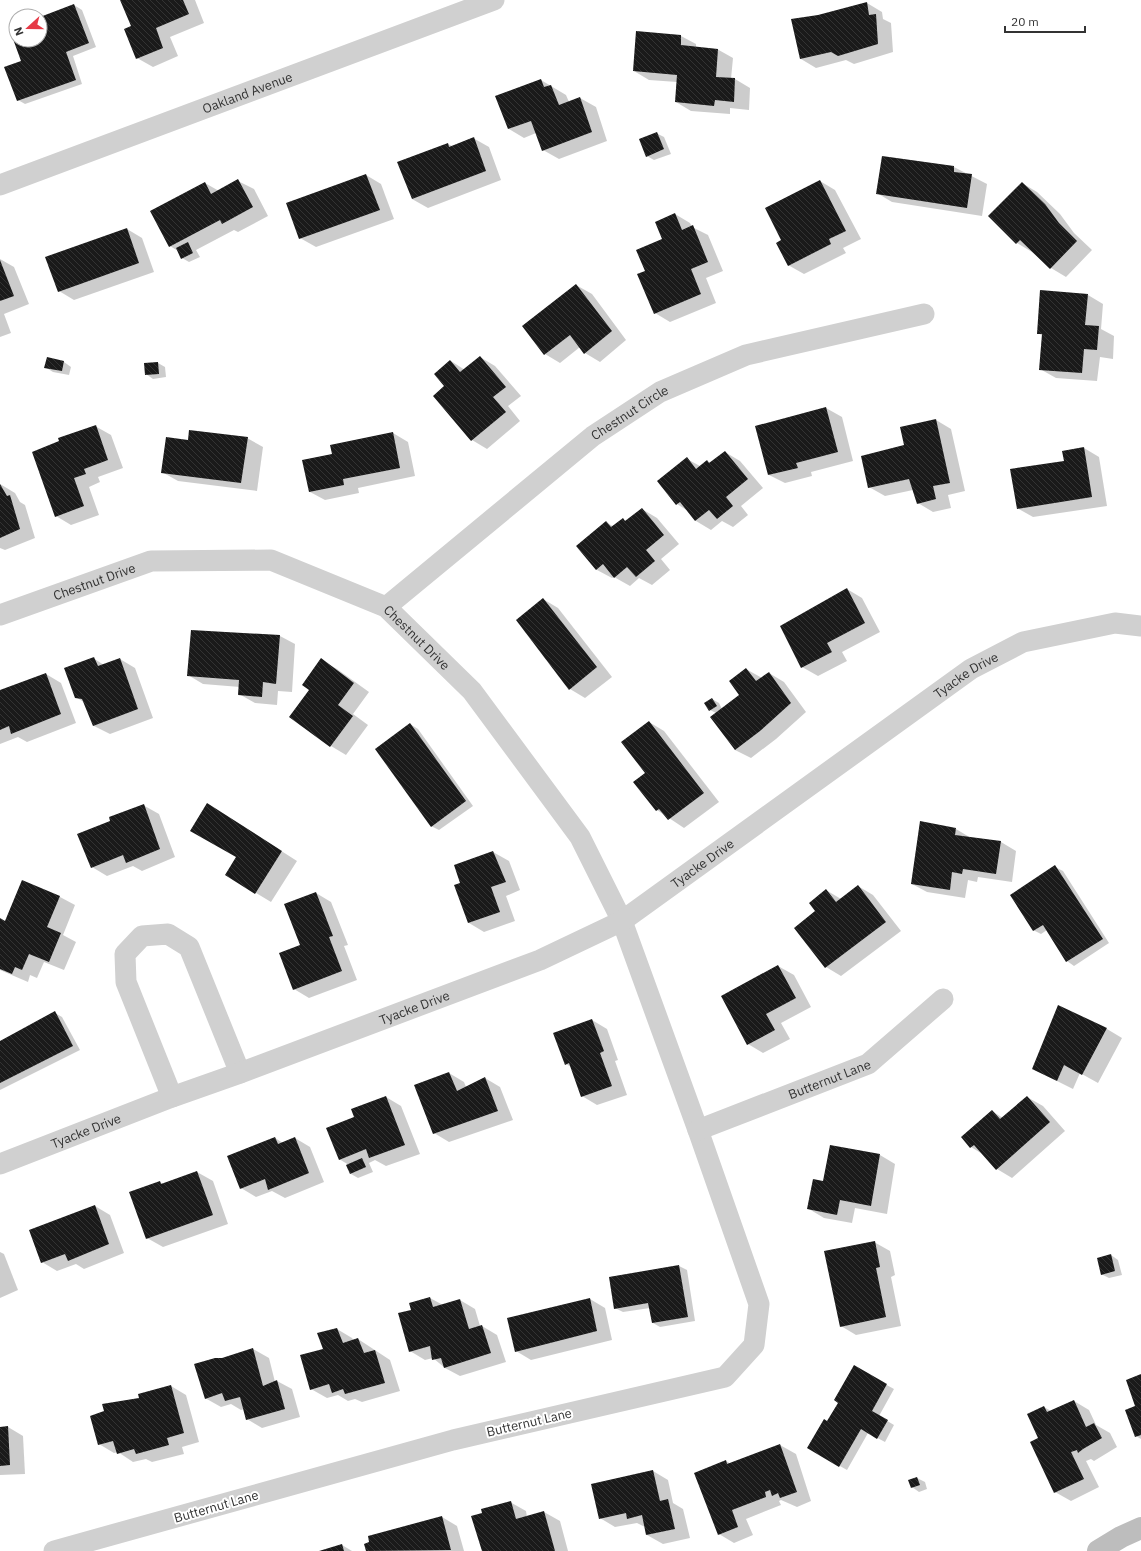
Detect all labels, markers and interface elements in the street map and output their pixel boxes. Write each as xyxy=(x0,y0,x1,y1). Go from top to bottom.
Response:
north arrow xyxy=(8,8,48,48)
scale bar xyxy=(1005,8,1085,34)
text: 20 m xyxy=(1011,14,1039,29)
text: N xyxy=(11,25,27,38)
street label: Oakland Avenue xyxy=(200,68,295,117)
street label: Chestnut Circle xyxy=(588,382,671,444)
street label: Chestnut Drive xyxy=(51,559,138,604)
street label: Chestnut Drive xyxy=(380,602,453,674)
street label: Tyacke Drive xyxy=(930,648,1001,702)
street label: Tyacke Drive xyxy=(668,835,737,892)
street label: Tyacke Drive xyxy=(377,987,452,1029)
street label: Butternut Lane xyxy=(786,1056,873,1103)
street label: Tyacke Drive xyxy=(48,1110,123,1152)
street label: Butternut Lane xyxy=(485,1404,573,1441)
street label: Butternut Lane xyxy=(172,1486,260,1527)

